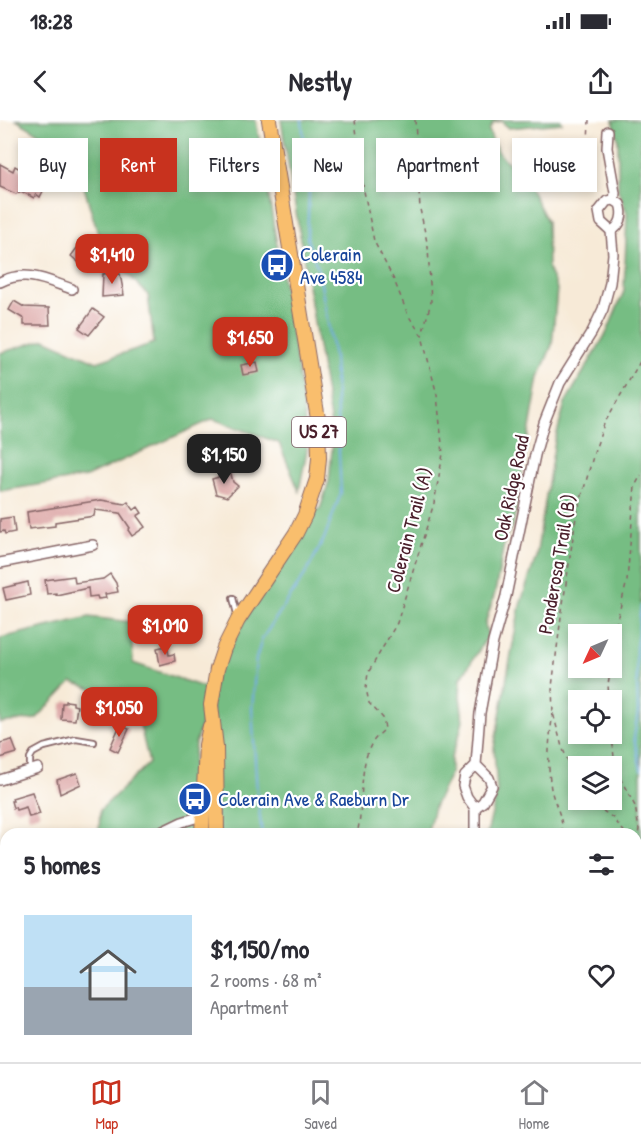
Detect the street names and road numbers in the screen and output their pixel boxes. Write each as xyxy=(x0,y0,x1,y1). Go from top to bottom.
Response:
road number: US 27 xyxy=(292,417,346,447)
street label: Oak Ridge Road xyxy=(486,432,535,543)
street label: Colerain Trail (A) xyxy=(379,464,438,596)
street label: Ponderosa Trail (B) xyxy=(531,492,582,636)

